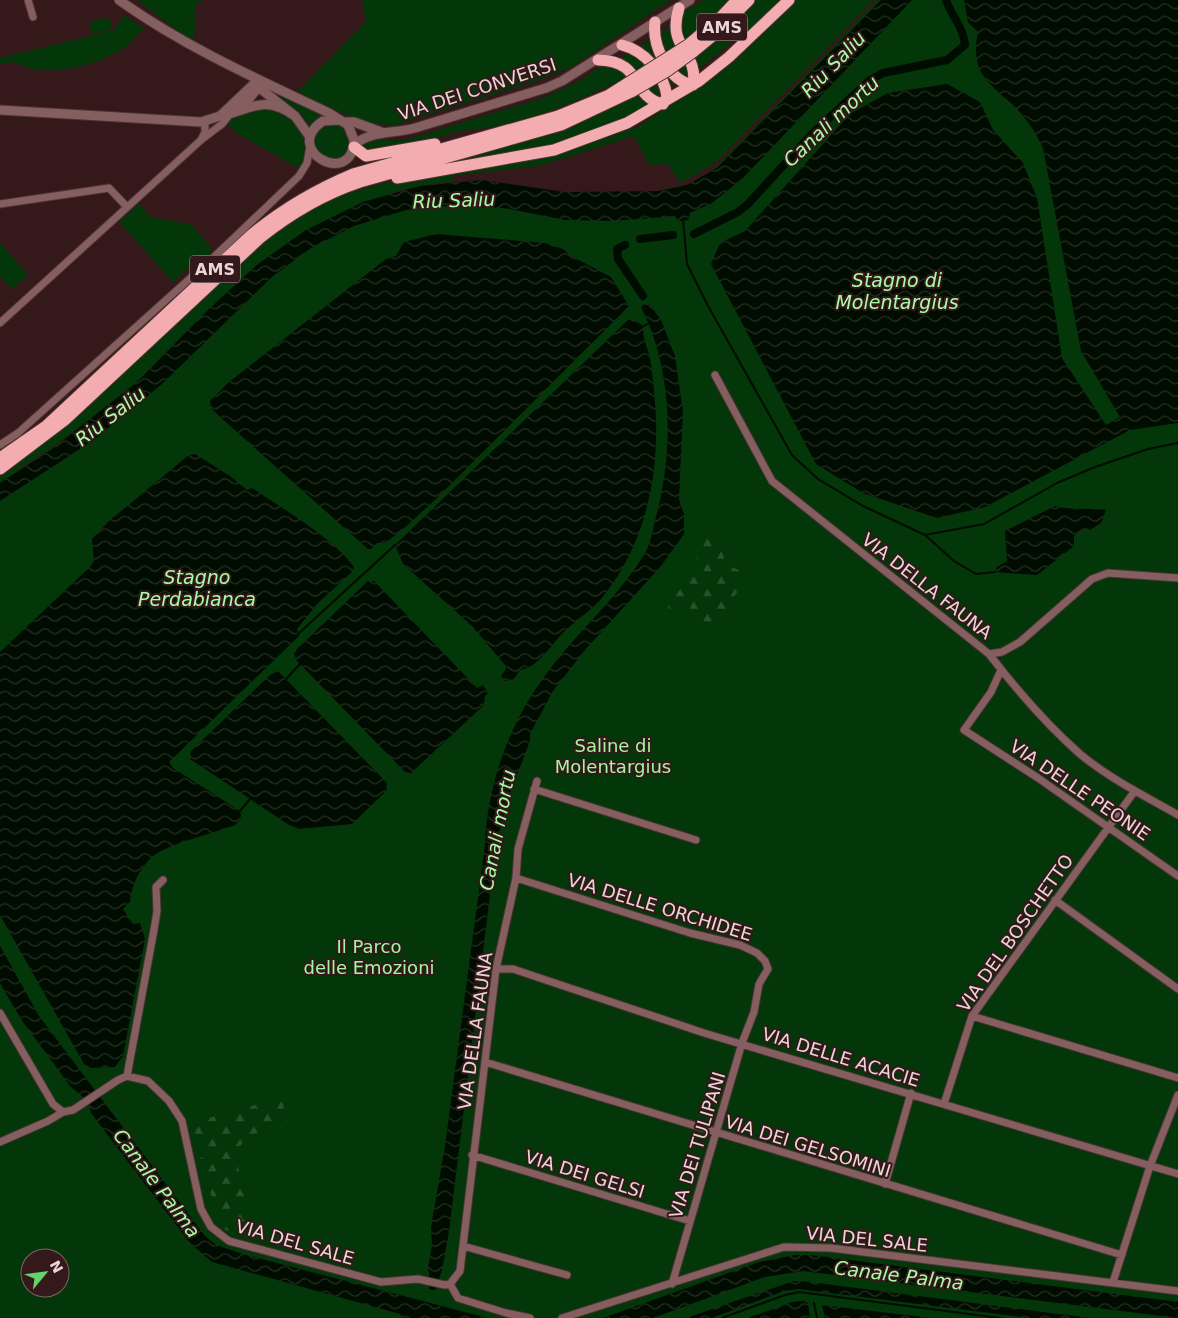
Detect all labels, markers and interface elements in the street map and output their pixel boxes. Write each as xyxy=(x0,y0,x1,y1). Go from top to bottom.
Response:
road number: AMS xyxy=(697,14,747,41)
water label: Riu Saliu xyxy=(796,27,870,101)
street label: VIA DEI CONVERSI xyxy=(395,54,559,124)
water label: Canali mortu xyxy=(779,71,883,171)
water label: Riu Saliu xyxy=(412,188,496,212)
road number: AMS xyxy=(190,255,240,282)
water label: Stagno di Molentargius xyxy=(835,269,959,313)
water label: Riu Saliu xyxy=(71,382,149,450)
street label: VIA DELLA FAUNA xyxy=(858,529,997,644)
water label: Stagno Perdabianca xyxy=(138,566,256,610)
park label: Saline di Molentargius xyxy=(555,735,671,777)
street label: VIA DELLE PEONIE xyxy=(1006,735,1154,845)
water label: Canali mortu xyxy=(475,768,519,892)
street label: VIA DEL BOSCHETTO xyxy=(953,850,1077,1016)
street label: VIA DELLE ORCHIDEE xyxy=(565,869,755,945)
park label: Il Parco delle Emozioni xyxy=(303,936,435,978)
street label: VIA DELLA FAUNA xyxy=(454,950,497,1111)
street label: VIA DELLE ACACIE xyxy=(760,1023,922,1091)
street label: VIA DEI TULIPANI xyxy=(665,1069,729,1221)
street label: VIA DEI GELSOMINI xyxy=(722,1111,894,1181)
water label: Canale Palma xyxy=(109,1124,205,1242)
street label: VIA DEI GELSI xyxy=(523,1146,647,1202)
street label: VIA DEL SALE xyxy=(233,1215,357,1269)
street label: VIA DEL SALE xyxy=(805,1222,929,1256)
north arrow xyxy=(20,1248,70,1298)
water label: Canale Palma xyxy=(833,1256,965,1294)
text: N xyxy=(47,1258,66,1276)

